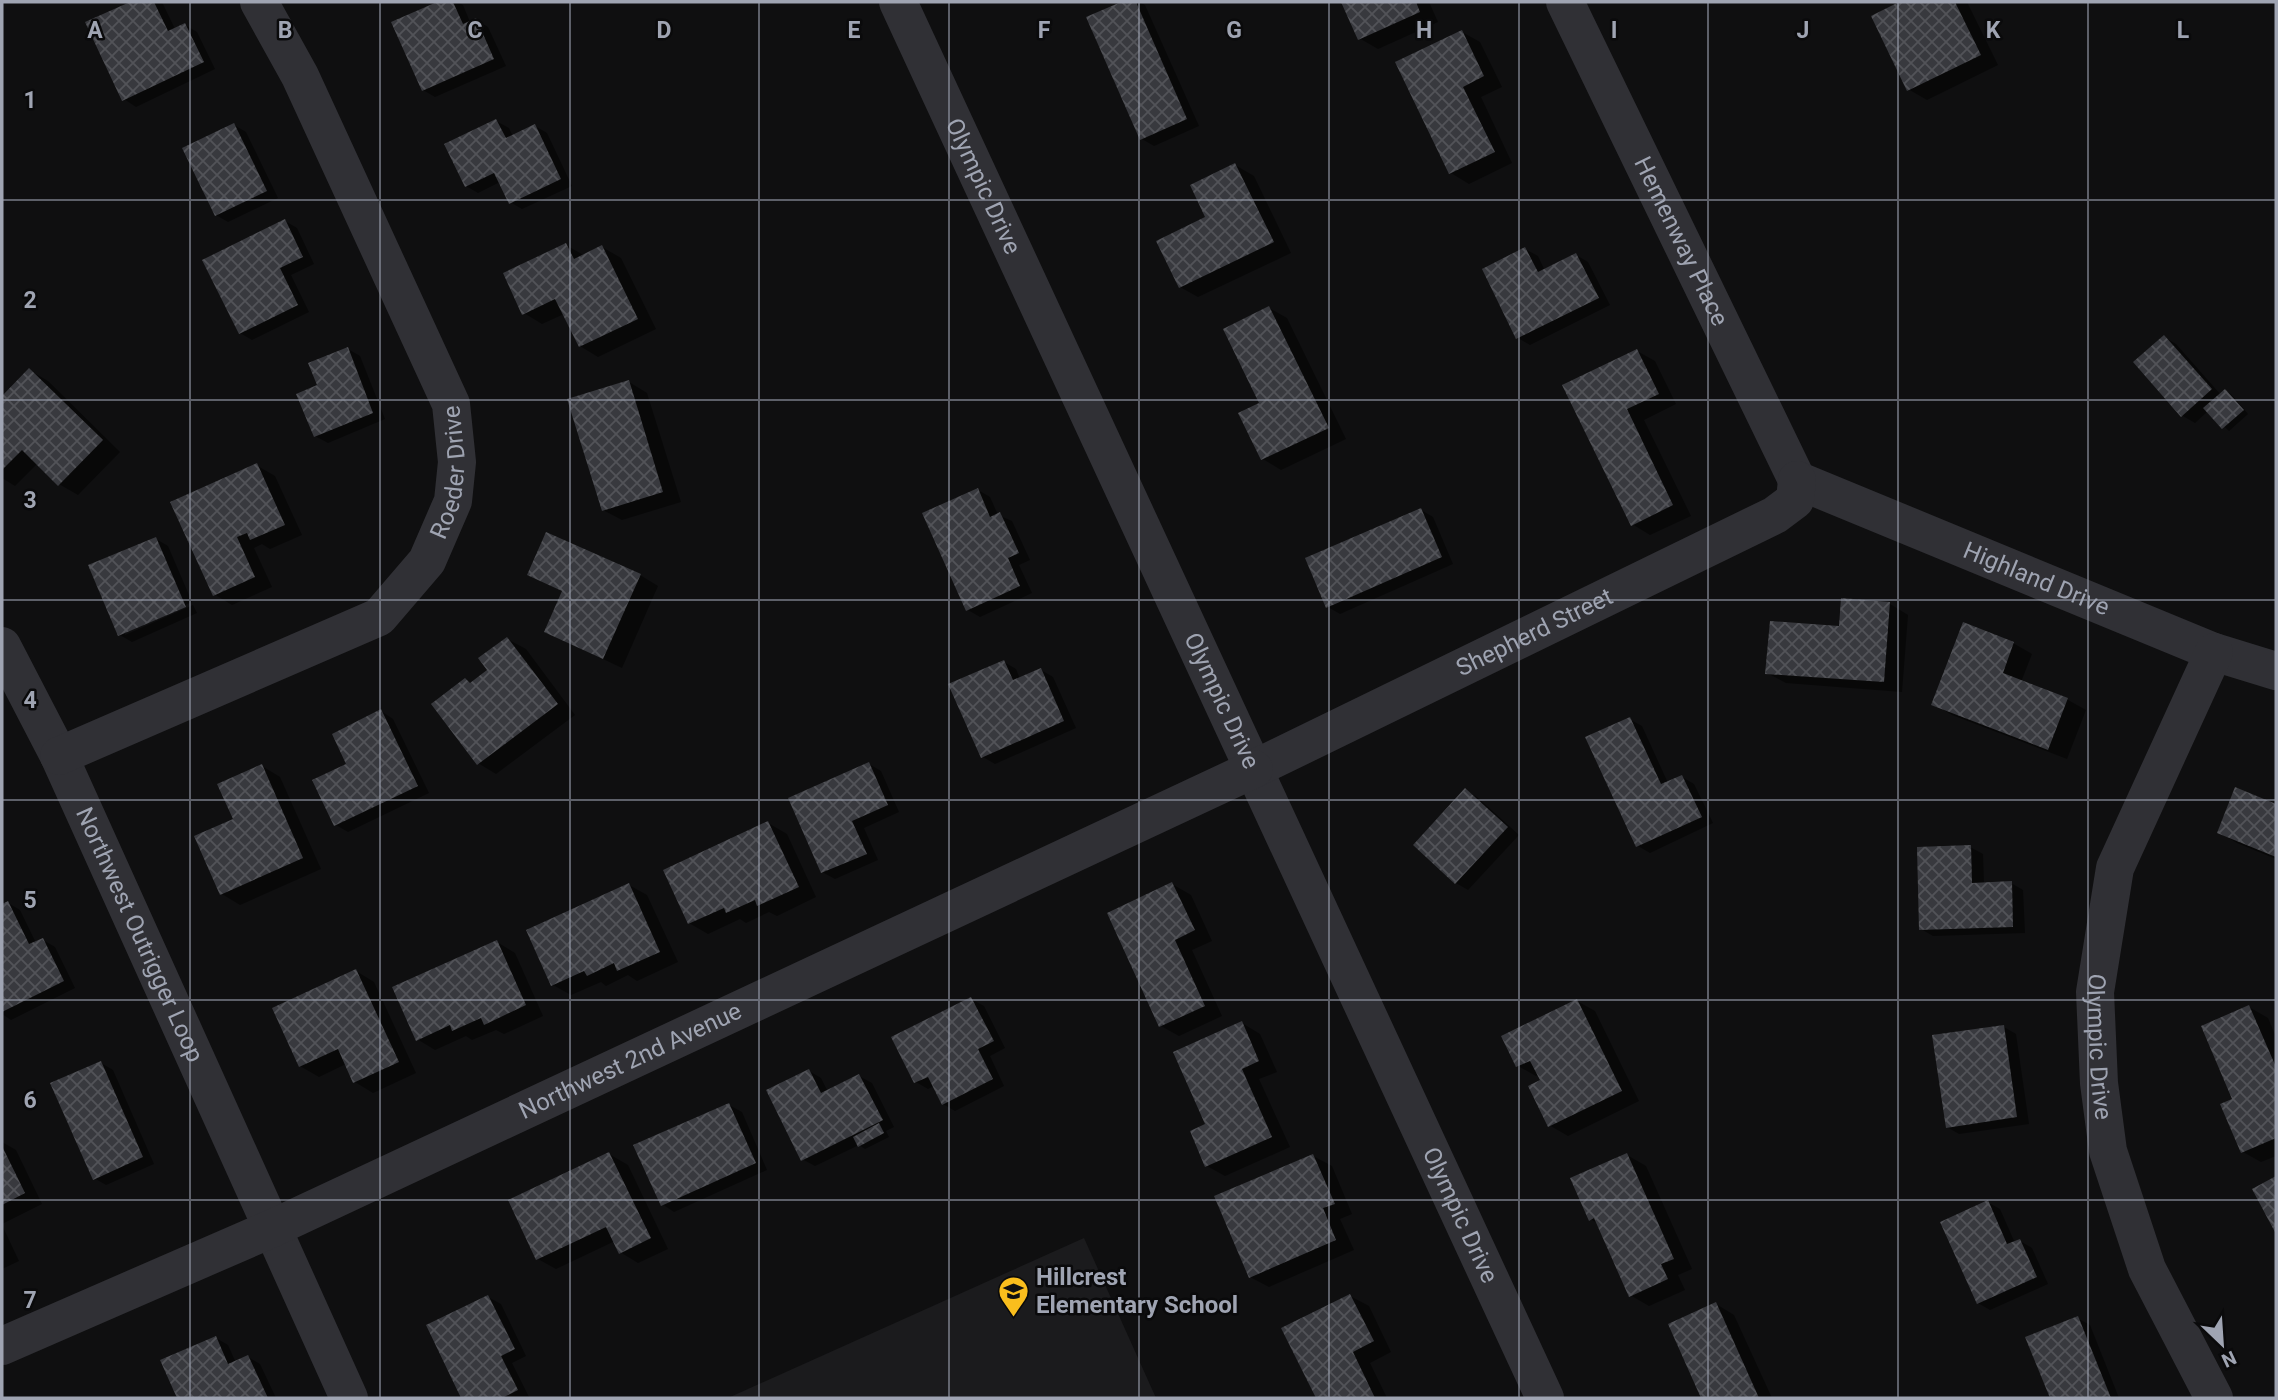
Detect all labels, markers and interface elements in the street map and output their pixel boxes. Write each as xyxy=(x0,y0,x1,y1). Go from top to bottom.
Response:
text: A xyxy=(87,17,103,44)
text: B xyxy=(278,17,292,44)
text: C xyxy=(467,17,483,44)
text: D xyxy=(657,17,671,44)
text: E xyxy=(848,17,861,44)
text: F xyxy=(1038,17,1051,44)
text: G xyxy=(1226,17,1242,44)
text: H xyxy=(1416,17,1432,44)
text: I xyxy=(1611,17,1617,44)
text: J xyxy=(1797,17,1809,44)
text: K xyxy=(1986,17,2001,44)
text: L xyxy=(2177,17,2189,44)
text: 1 xyxy=(23,87,37,114)
street label: Olympic Drive xyxy=(940,114,1027,259)
street label: Hemenway Place xyxy=(1628,152,1734,330)
text: 2 xyxy=(23,287,37,314)
street label: Roeder Drive xyxy=(424,404,471,543)
text: 3 xyxy=(23,487,37,514)
street label: Highland Drive xyxy=(1959,536,2114,621)
street label: Shepherd Street xyxy=(1452,582,1617,682)
street label: Olympic Drive xyxy=(1178,628,1265,773)
text: 4 xyxy=(23,687,37,714)
street label: Northwest Outrigger Loop xyxy=(70,803,209,1067)
text: 5 xyxy=(23,887,37,914)
street label: Olympic Drive xyxy=(2081,972,2118,1122)
street label: Northwest 2nd Avenue xyxy=(515,997,746,1125)
text: 6 xyxy=(23,1087,37,1114)
street label: Olympic Drive xyxy=(1417,1143,1504,1287)
place label: Hillcrest Elementary School xyxy=(1036,1263,1238,1319)
school or university icon: Hillcrest Elementary School xyxy=(996,1274,1030,1318)
text: 7 xyxy=(23,1287,37,1314)
north arrow xyxy=(2187,1309,2257,1379)
text: N xyxy=(2218,1346,2240,1372)

